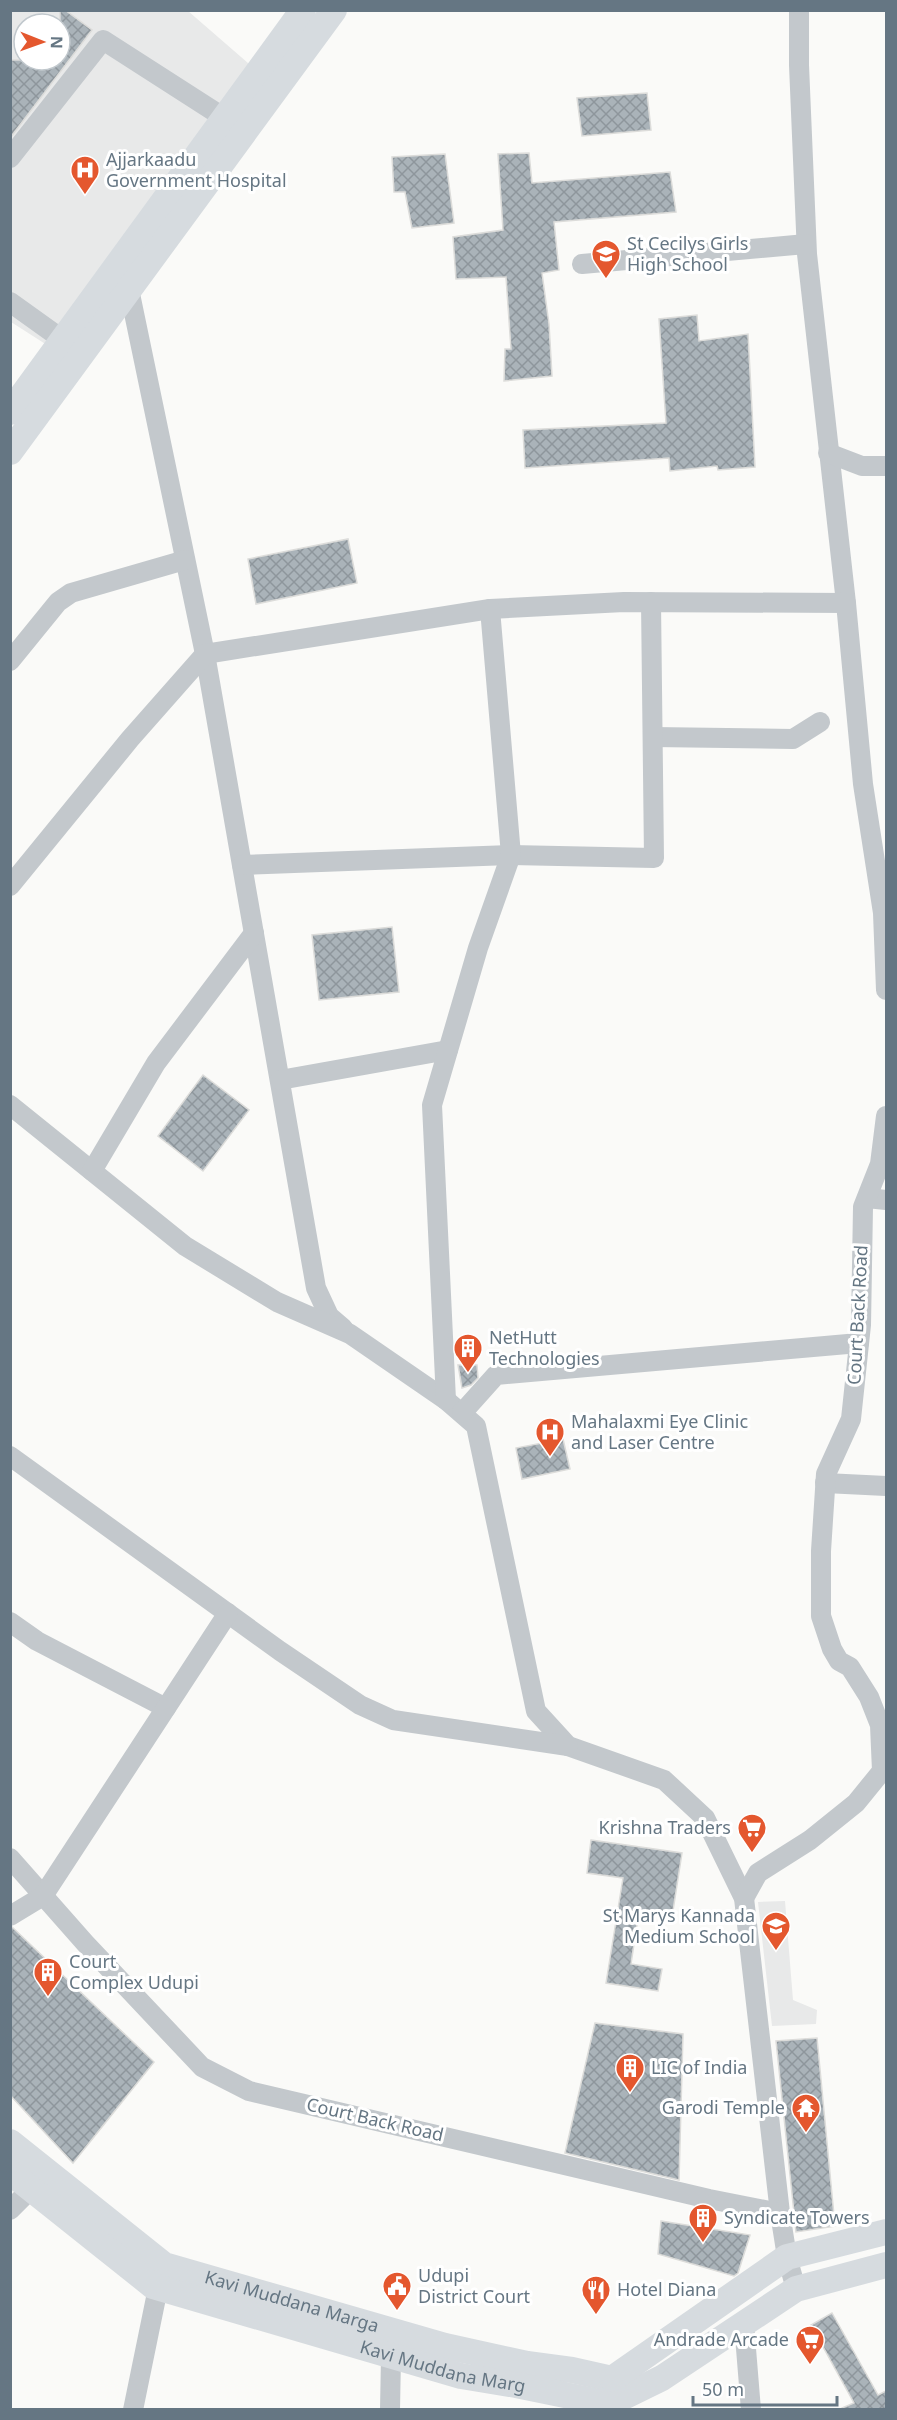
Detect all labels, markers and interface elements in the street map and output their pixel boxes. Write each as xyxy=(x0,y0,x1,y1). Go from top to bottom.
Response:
north arrow xyxy=(12,12,72,72)
text: N xyxy=(46,36,68,49)
place label: Ajjarkaadu Government Hospital xyxy=(106,147,287,192)
hospital icon: Ajjarkaadu Government Hospital xyxy=(69,154,101,196)
place label: St Cecilys Girls High School xyxy=(627,231,748,276)
school or university icon: St Cecilys Girls High School xyxy=(590,238,622,280)
street label: Court Back Road xyxy=(841,1244,873,1385)
place label: NetHutt Technologies xyxy=(489,1325,600,1370)
building icon: NetHutt Technologies xyxy=(452,1332,484,1374)
place label: Mahalaxmi Eye Clinic and Laser Centre xyxy=(571,1409,749,1454)
hospital icon: Mahalaxmi Eye Clinic and Laser Centre xyxy=(534,1416,566,1458)
supermarket icon: Krishna Traders xyxy=(736,1812,768,1854)
place label: Krishna Traders xyxy=(599,1815,731,1839)
place label: St Marys Kannada Medium School xyxy=(603,1903,755,1948)
school or university icon: St Marys Kannada Medium School xyxy=(760,1910,792,1952)
place label: Court Complex Udupi xyxy=(69,1949,199,1994)
building icon: Court Complex Udupi xyxy=(32,1956,64,1998)
building icon: LIC of India xyxy=(614,2052,646,2094)
place label: LIC of India xyxy=(651,2055,747,2079)
street label: Court Back Road xyxy=(304,2092,446,2146)
temple icon: Garodi Temple xyxy=(790,2092,822,2134)
place label: Garodi Temple xyxy=(662,2095,785,2119)
building icon: Syndicate Towers xyxy=(687,2202,719,2244)
place label: Syndicate Towers xyxy=(724,2205,870,2229)
place label: Udupi District Court xyxy=(418,2263,531,2308)
street label: Kavi Muddana Marga xyxy=(202,2264,382,2337)
public building icon: Udupi District Court xyxy=(381,2270,413,2312)
restaurant icon: Hotel Diana xyxy=(580,2274,612,2316)
place label: Hotel Diana xyxy=(617,2277,716,2301)
supermarket icon: Andrade Arcade xyxy=(794,2324,826,2366)
place label: Andrade Arcade xyxy=(654,2327,789,2351)
street label: Kavi Muddana Marg xyxy=(357,2334,528,2398)
scale bar xyxy=(693,2369,837,2407)
text: 50 m xyxy=(702,2377,744,2401)

